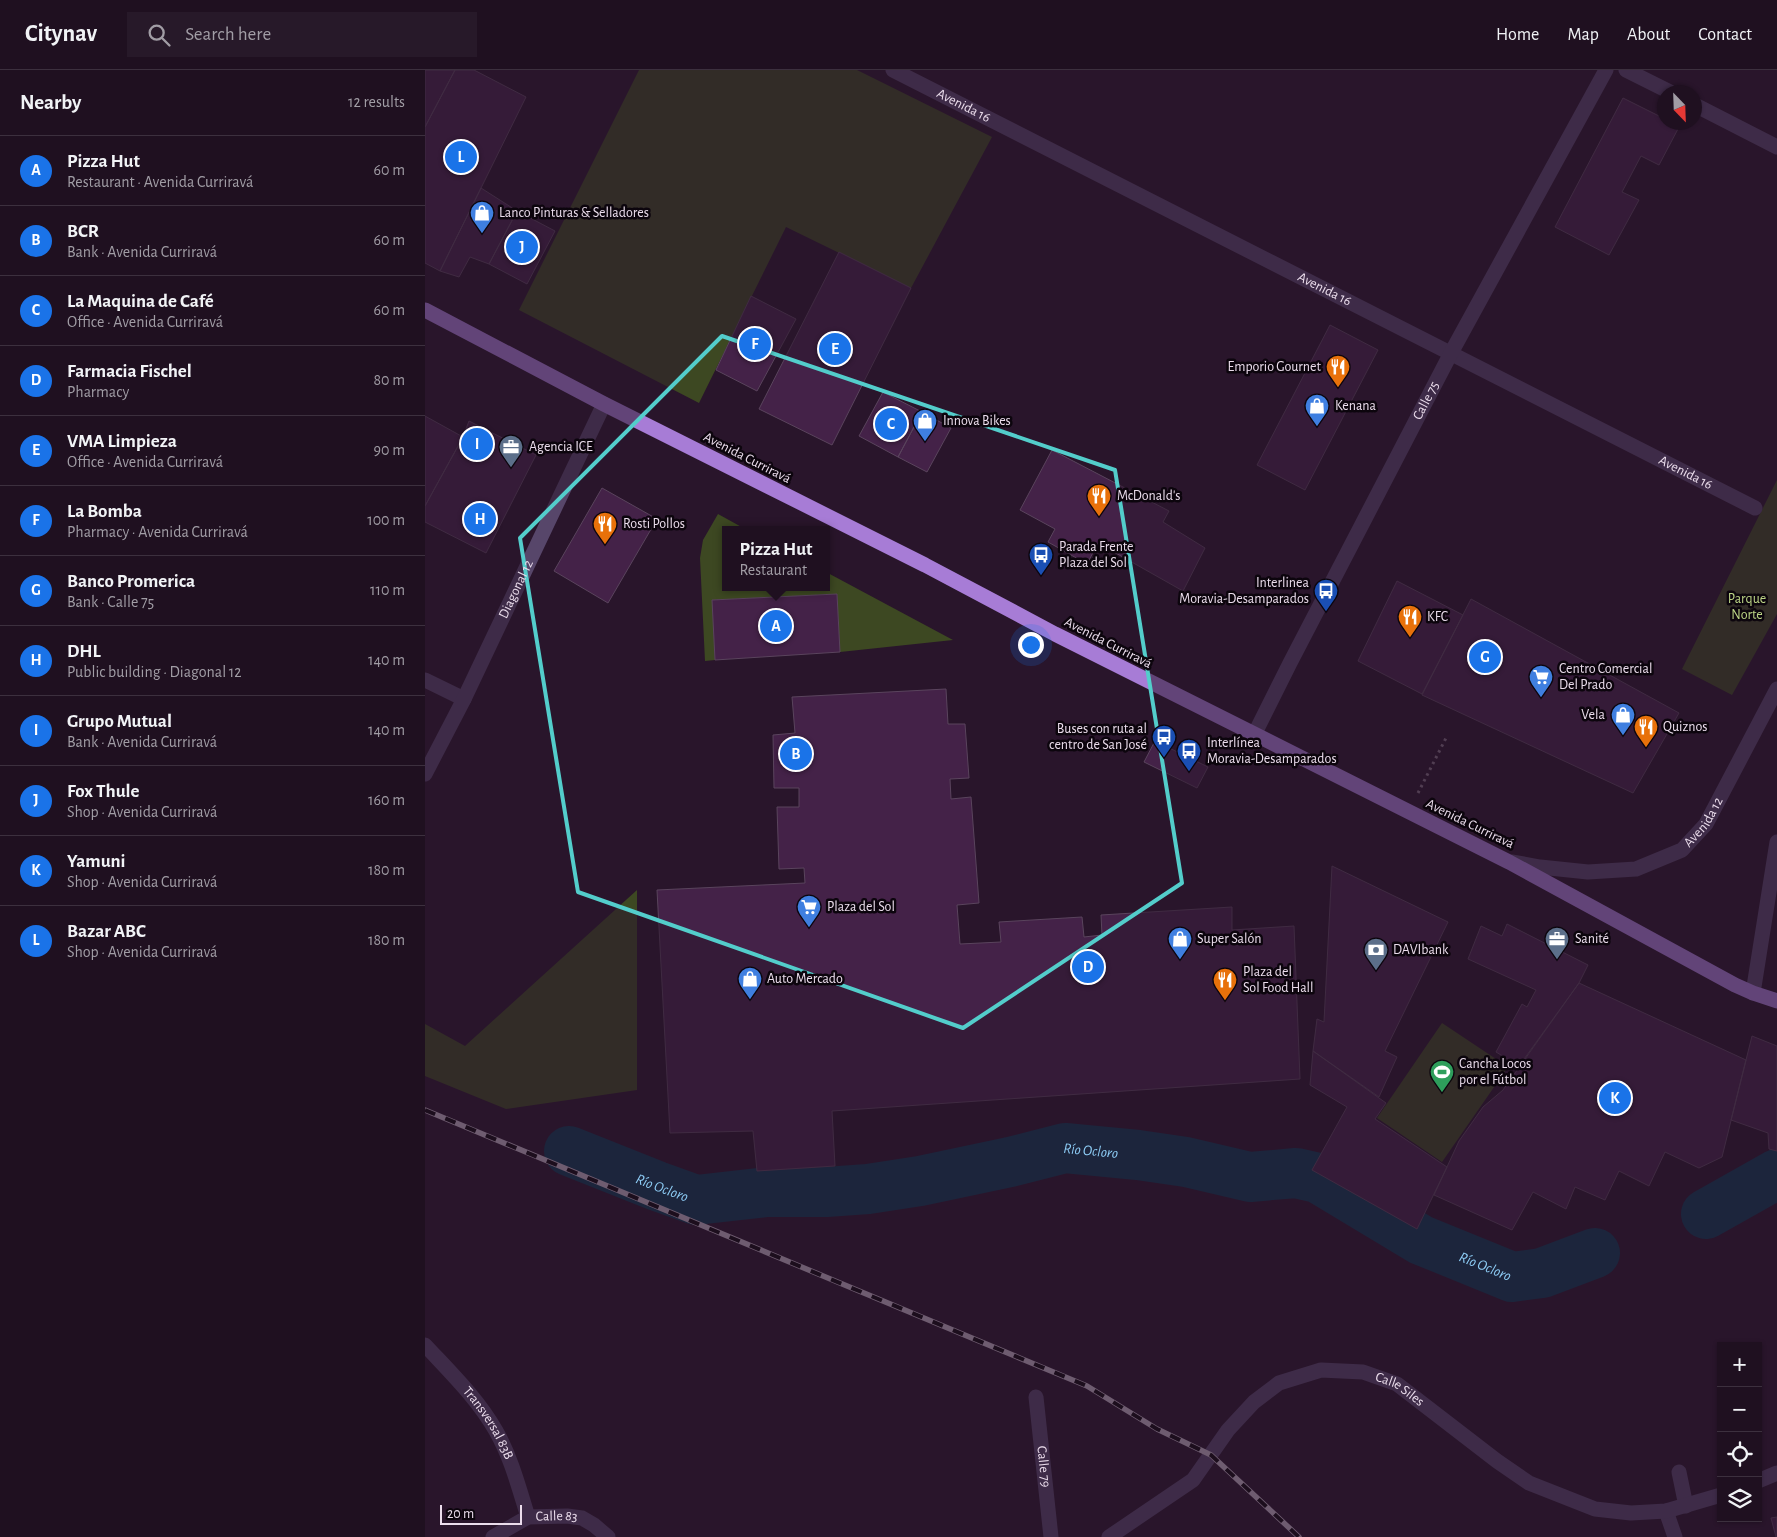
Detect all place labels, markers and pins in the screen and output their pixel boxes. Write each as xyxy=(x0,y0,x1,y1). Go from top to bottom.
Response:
pin: L xyxy=(445,138,477,176)
shop icon: Lanco Pinturas & Selladores xyxy=(469,200,495,234)
place label: Lanco Pinturas & Selladores xyxy=(499,206,649,220)
pin: J xyxy=(506,228,538,266)
pin: F xyxy=(739,325,771,363)
pin: E xyxy=(819,330,851,368)
restaurant icon: Emporio Gournet xyxy=(1325,354,1351,388)
place label: Emporio Gournet xyxy=(1228,360,1322,374)
shop icon: Kenana xyxy=(1304,393,1330,427)
place label: Kenana xyxy=(1335,399,1377,413)
pin: C xyxy=(875,405,907,443)
shop icon: Innova Bikes xyxy=(912,408,938,442)
place label: Innova Bikes xyxy=(943,414,1011,428)
pin: I xyxy=(461,425,493,463)
office icon: Agencia ICE xyxy=(498,434,524,468)
place label: Agencia ICE xyxy=(529,440,593,454)
restaurant icon: McDonald's xyxy=(1086,483,1112,517)
place label: McDonald's xyxy=(1117,489,1180,503)
pin: H xyxy=(464,500,496,538)
restaurant icon: Rosti Pollos xyxy=(592,511,618,545)
place label: Rosti Pollos xyxy=(623,517,685,531)
place label: Parada Frente Plaza del Sol xyxy=(1059,540,1134,570)
bus stop icon: Parada Frente Plaza del Sol xyxy=(1028,542,1054,576)
place label: Interlinea Moravia-Desamparados xyxy=(1179,576,1310,606)
bus stop icon: Interlinea Moravia-Desamparados xyxy=(1313,578,1339,612)
restaurant icon: KFC xyxy=(1397,604,1423,638)
pin: A xyxy=(760,607,792,645)
place label: KFC xyxy=(1427,610,1448,624)
pin: G xyxy=(1469,638,1501,676)
place label: Centro Comercial Del Prado xyxy=(1559,662,1652,692)
supermarket icon: Centro Comercial Del Prado xyxy=(1528,664,1554,698)
shop icon: Vela xyxy=(1610,702,1636,736)
place label: Vela xyxy=(1581,708,1606,722)
restaurant icon: Quiznos xyxy=(1633,714,1659,748)
place label: Quiznos xyxy=(1663,720,1708,734)
place label: Buses con ruta al centro de San José xyxy=(1049,722,1147,752)
bus stop icon: Buses con ruta al centro de San José xyxy=(1151,724,1177,758)
pin: B xyxy=(780,735,812,773)
place label: Interlínea Moravia-Desamparados xyxy=(1207,736,1337,766)
bus stop icon: Interlínea Moravia-Desamparados xyxy=(1176,738,1202,772)
supermarket icon: Plaza del Sol xyxy=(796,894,822,928)
place label: Plaza del Sol xyxy=(827,900,895,914)
shop icon: Super Salón xyxy=(1167,926,1193,960)
office icon: Sanité xyxy=(1544,926,1570,960)
place label: Super Salón xyxy=(1197,932,1261,946)
place label: Sanité xyxy=(1575,932,1609,946)
bank icon: DAVIbank xyxy=(1363,937,1389,971)
place label: DAVIbank xyxy=(1393,943,1449,957)
pin: D xyxy=(1072,948,1104,986)
place label: Plaza del Sol Food Hall xyxy=(1243,965,1314,995)
shop icon: Auto Mercado xyxy=(737,966,763,1000)
restaurant icon: Plaza del Sol Food Hall xyxy=(1212,967,1238,1001)
place label: Auto Mercado xyxy=(767,972,843,986)
place label: Cancha Locos por el Fútbol xyxy=(1459,1057,1531,1087)
sports icon: Cancha Locos por el Fútbol xyxy=(1429,1059,1455,1093)
pin: K xyxy=(1599,1079,1631,1117)

